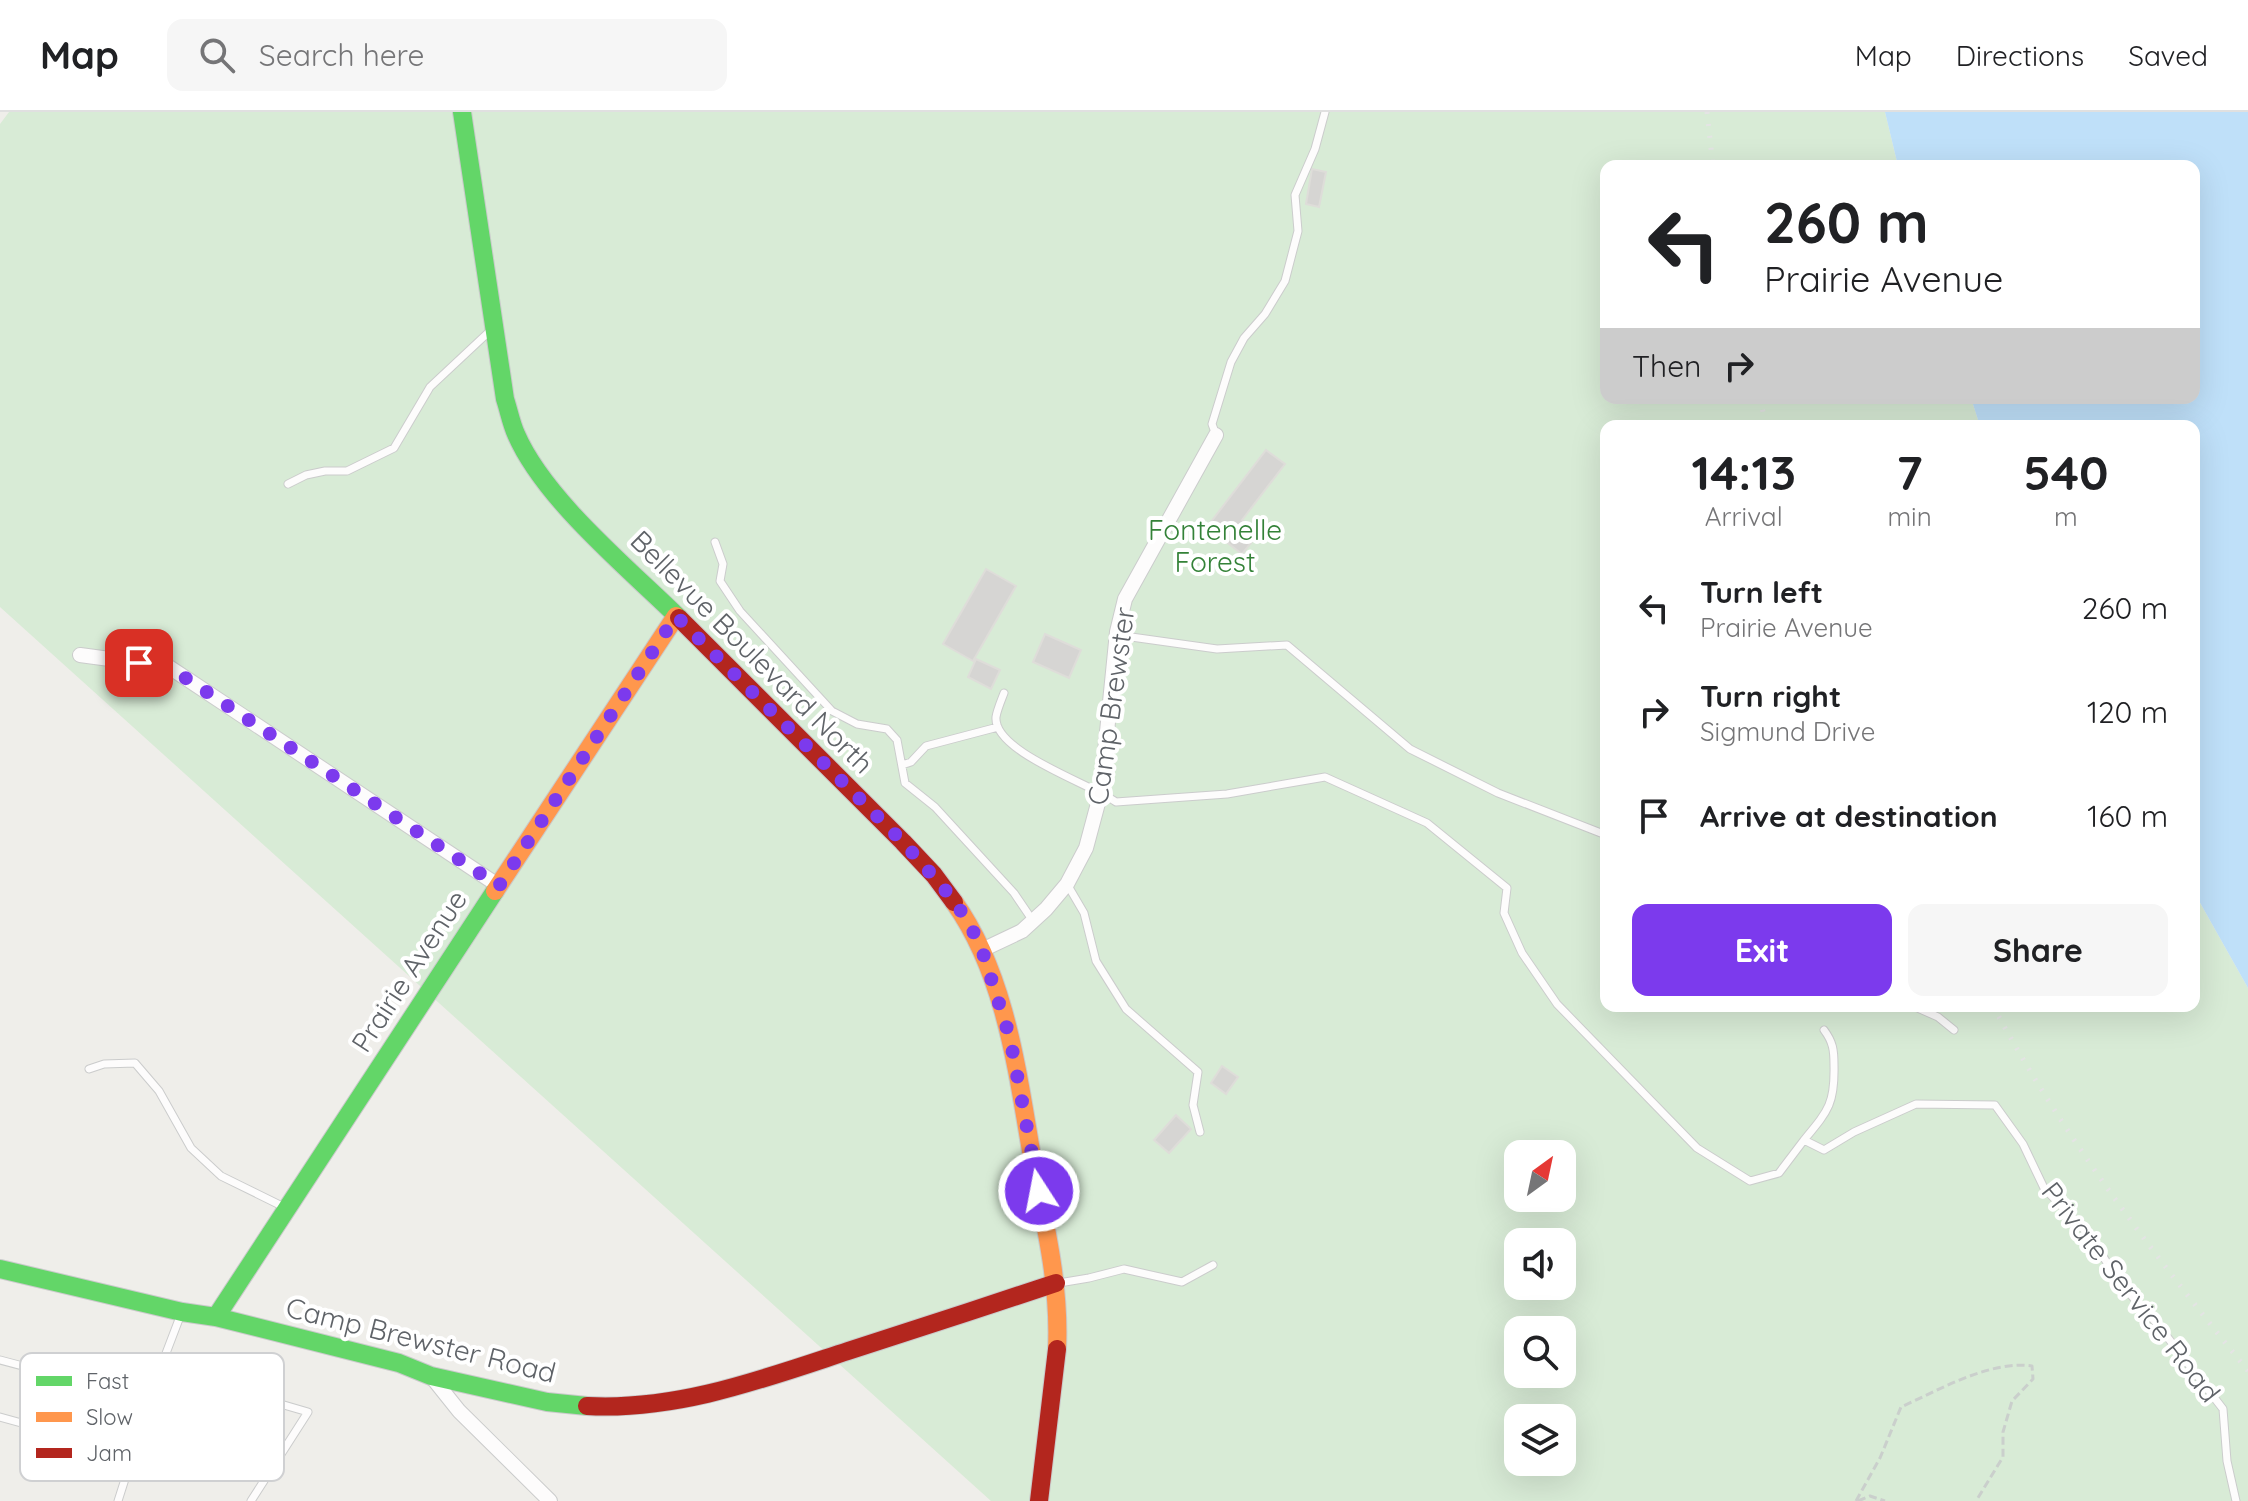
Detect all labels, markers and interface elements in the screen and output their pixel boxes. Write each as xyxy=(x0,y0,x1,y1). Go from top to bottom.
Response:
search box xyxy=(167,19,727,91)
text: Map xyxy=(40,31,119,79)
icon: search xyxy=(195,33,239,77)
text: Search here xyxy=(259,36,424,74)
text: Map xyxy=(1855,38,1912,73)
text: Directions xyxy=(1956,38,2084,73)
text: Saved xyxy=(2128,38,2208,73)
text: 260 m xyxy=(1764,187,1929,257)
icon: left xyxy=(1632,192,1736,296)
text: Prairie Avenue xyxy=(1764,256,2003,301)
icon: right xyxy=(1717,344,1761,388)
text: Then xyxy=(1632,347,1701,385)
text: 14:13 xyxy=(1691,442,1796,502)
text: 7 xyxy=(1896,442,1923,502)
text: 540 xyxy=(2023,442,2109,502)
text: Arrival xyxy=(1705,500,1783,533)
text: min xyxy=(1887,500,1932,533)
text: m xyxy=(2054,500,2078,533)
park label: Fontenelle Forest xyxy=(1148,512,1282,579)
street label: Bellevue Boulevard North xyxy=(624,523,881,780)
text: Turn left xyxy=(1700,573,1823,611)
icon: left xyxy=(1632,586,1676,630)
text: 260 m xyxy=(2082,589,2168,627)
street label: Camp Brewster xyxy=(1079,604,1142,807)
text: Prairie Avenue xyxy=(1700,611,1873,644)
pin xyxy=(105,629,173,697)
icon: arrive xyxy=(117,641,161,685)
text: Turn right xyxy=(1700,677,1841,715)
icon: right xyxy=(1632,690,1676,734)
text: 120 m xyxy=(2087,693,2168,731)
text: Sigmund Drive xyxy=(1700,715,1875,748)
icon: arrive xyxy=(1632,794,1676,838)
text: Arrive at destination xyxy=(1700,797,1998,835)
text: 160 m xyxy=(2087,797,2168,835)
street label: Prairie Avenue xyxy=(343,883,474,1058)
button: Exit xyxy=(1632,904,1892,996)
button: Share xyxy=(1908,904,2168,996)
north arrow xyxy=(1504,1140,1576,1212)
map controls xyxy=(1504,1140,1576,1476)
position arrow xyxy=(997,1149,1081,1233)
street label: Private Service Road xyxy=(2034,1175,2228,1409)
button: sound xyxy=(1504,1228,1576,1300)
street label: Camp Brewster Road xyxy=(283,1289,560,1390)
button: search xyxy=(1504,1316,1576,1388)
legend xyxy=(20,1353,284,1481)
text: Fast xyxy=(86,1367,129,1395)
text: Slow xyxy=(86,1403,133,1431)
button: layers xyxy=(1504,1404,1576,1476)
text: Jam xyxy=(86,1439,132,1467)

